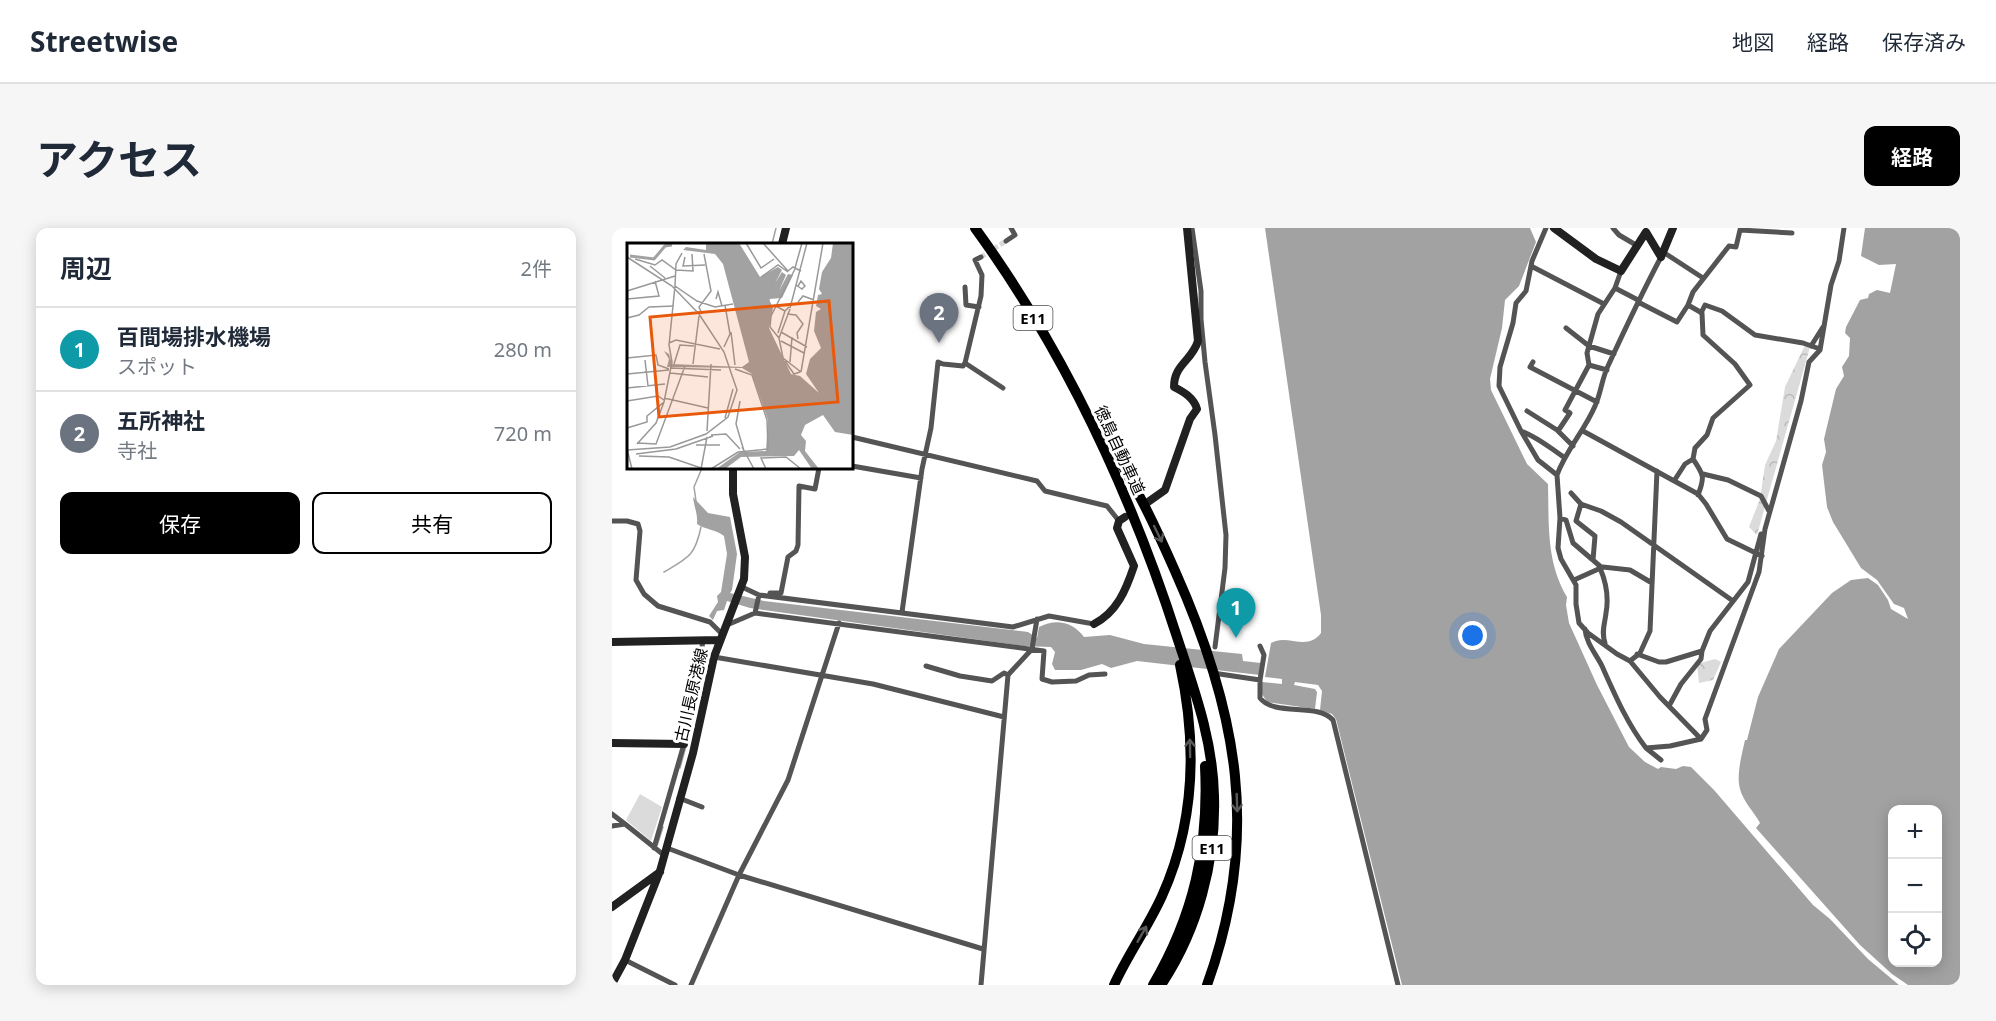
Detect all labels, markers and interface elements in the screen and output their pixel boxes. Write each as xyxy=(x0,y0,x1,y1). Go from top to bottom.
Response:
text: Streetwise xyxy=(30,22,178,60)
text: 地図 xyxy=(1732,28,1774,56)
text: 経路 xyxy=(1807,28,1849,56)
text: 保存済み xyxy=(1882,28,1966,56)
button: 経路 xyxy=(1864,126,1960,186)
text: アクセス xyxy=(36,130,202,187)
inset map xyxy=(627,243,854,470)
text: 周辺 xyxy=(60,250,112,286)
text: 2件 xyxy=(521,255,552,282)
pin: 2 xyxy=(920,294,958,343)
road number: E11 xyxy=(1014,306,1052,330)
text: 百間場排水機場 xyxy=(117,321,271,351)
text: 1 xyxy=(74,336,85,363)
text: 280 m xyxy=(494,336,552,363)
text: スポット xyxy=(117,353,197,380)
street label: 徳島自動車道 xyxy=(1090,402,1150,498)
text: 五所神社 xyxy=(117,405,205,435)
text: 2 xyxy=(74,420,85,447)
text: 720 m xyxy=(494,420,552,447)
text: 寺社 xyxy=(117,437,157,464)
button: 保存 xyxy=(60,492,300,554)
button: 共有 xyxy=(312,492,552,554)
one-way arrow xyxy=(1152,525,1164,543)
pin: 1 xyxy=(1216,588,1256,638)
your location xyxy=(1458,621,1487,650)
street label: 古川長原港線 xyxy=(669,646,713,744)
one-way arrow xyxy=(1185,738,1196,758)
one-way arrow xyxy=(1231,793,1242,813)
map controls xyxy=(1888,805,1942,967)
button: + xyxy=(1888,805,1942,859)
road number: E11 xyxy=(1192,836,1232,860)
button: − xyxy=(1888,859,1942,913)
button: locate xyxy=(1888,913,1942,967)
one-way arrow xyxy=(1136,926,1148,943)

